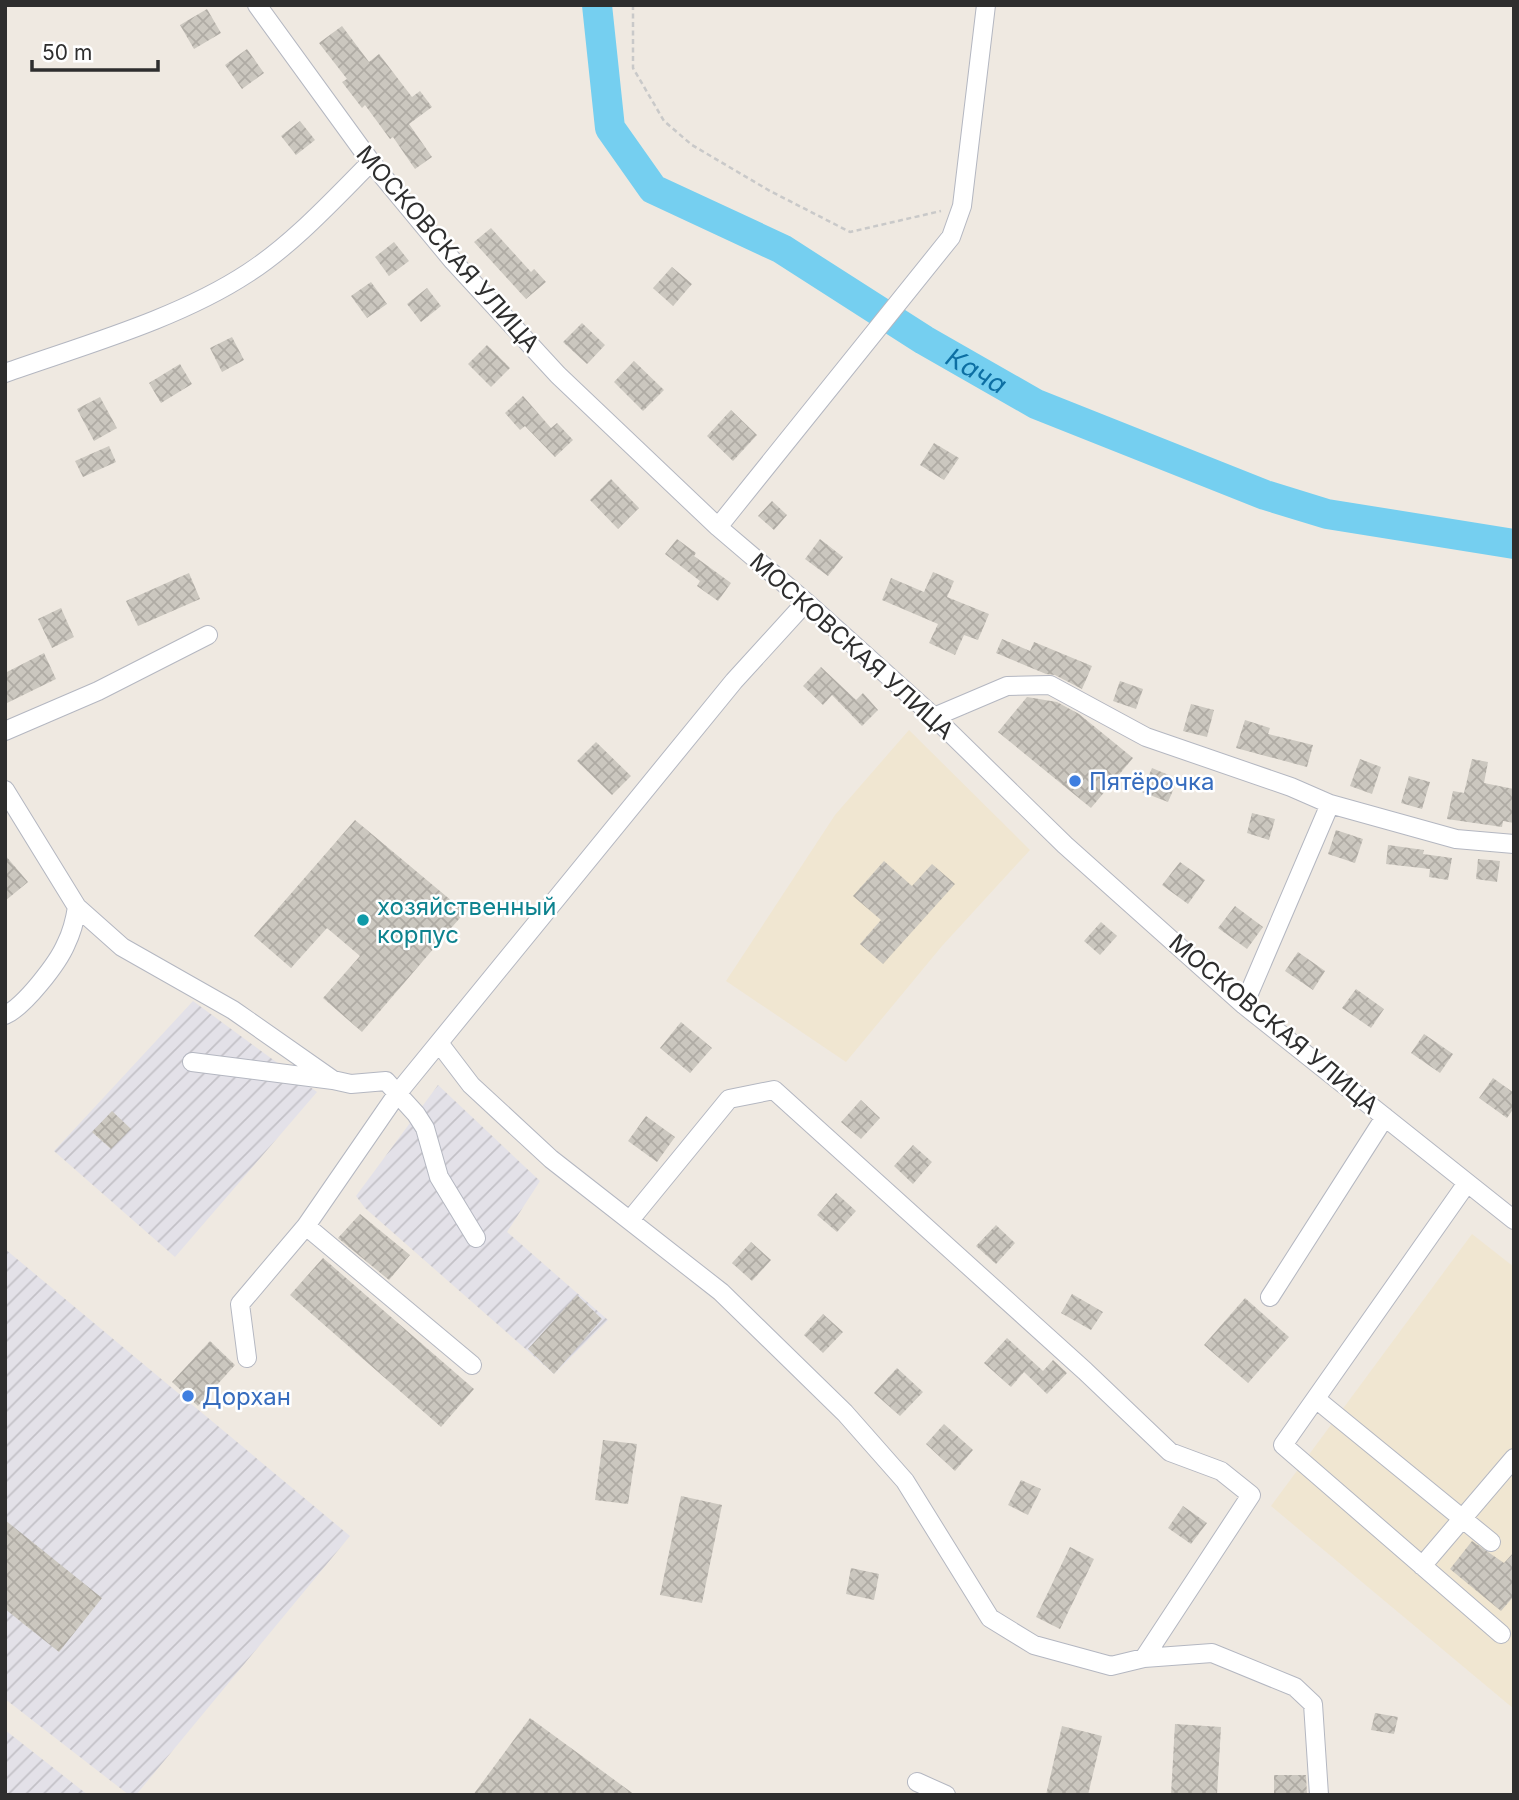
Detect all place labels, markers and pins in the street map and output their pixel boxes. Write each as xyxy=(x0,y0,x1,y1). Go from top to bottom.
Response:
place label: Пятёрочка xyxy=(1089,767,1215,796)
marker: Пятёрочка xyxy=(1067,773,1083,789)
place label: хозяйственный корпус xyxy=(377,892,556,949)
marker: хозяйственный корпус xyxy=(355,912,371,928)
place label: Дорхан xyxy=(202,1382,291,1411)
marker: Дорхан xyxy=(180,1388,196,1404)

